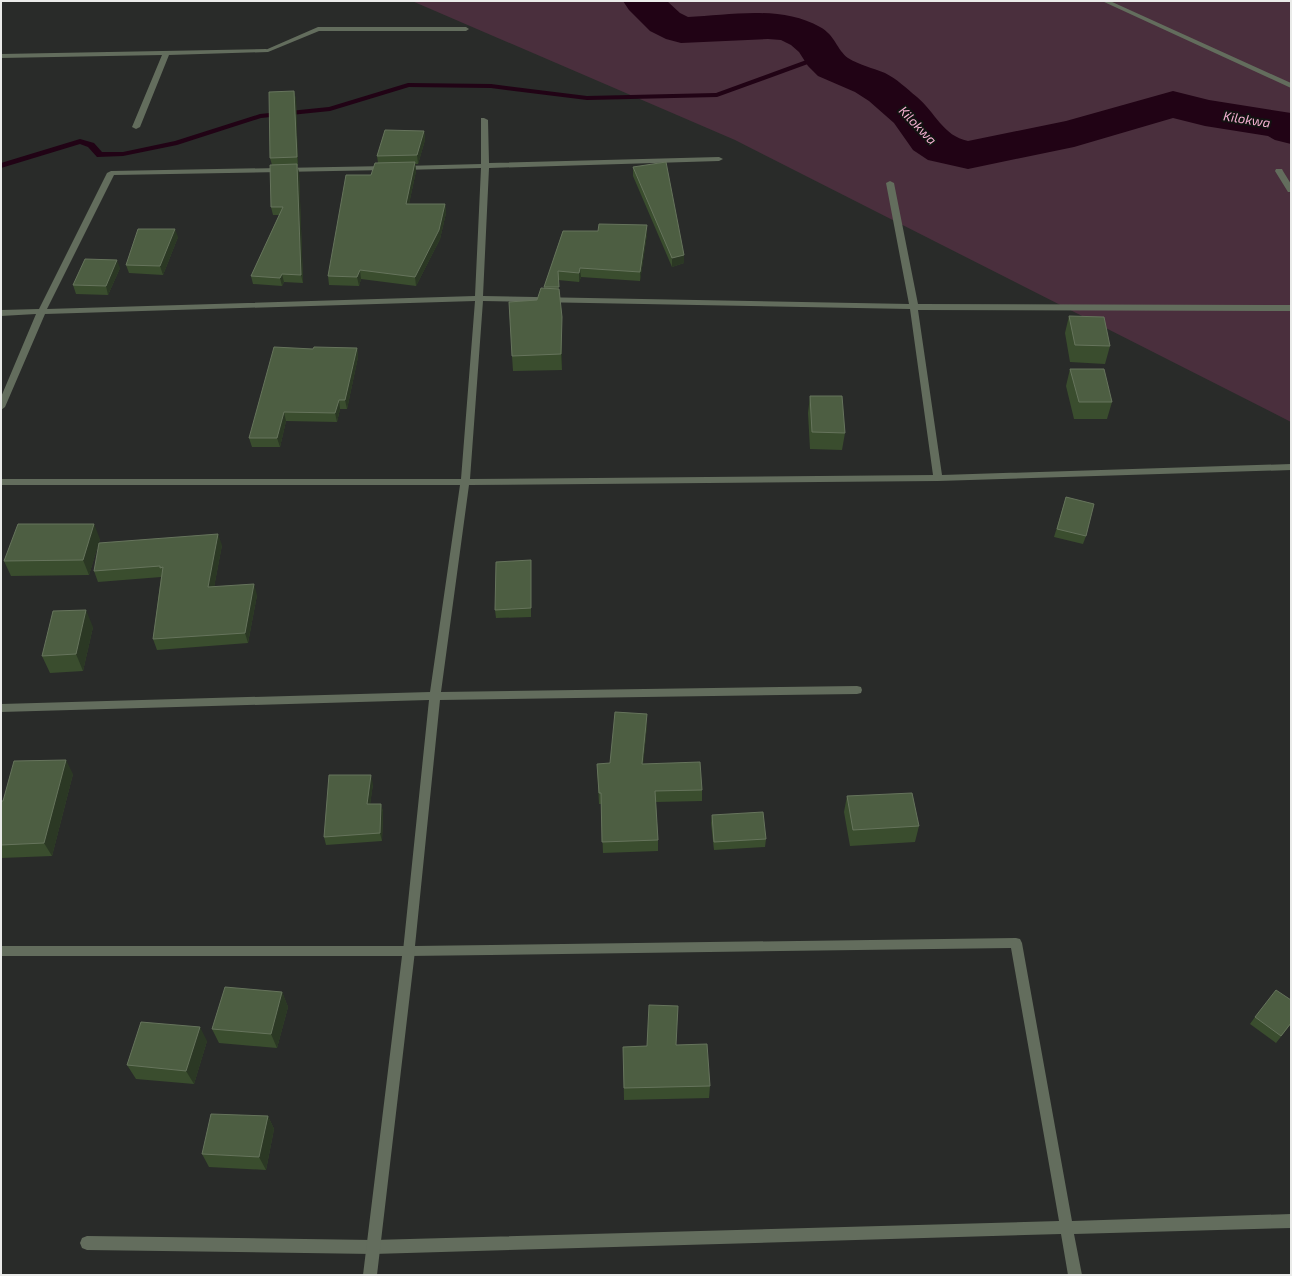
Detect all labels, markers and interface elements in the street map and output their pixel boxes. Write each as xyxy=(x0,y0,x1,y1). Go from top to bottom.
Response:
water label: Kilokwa xyxy=(896,102,940,148)
water label: Kilokwa xyxy=(1222,107,1272,131)

